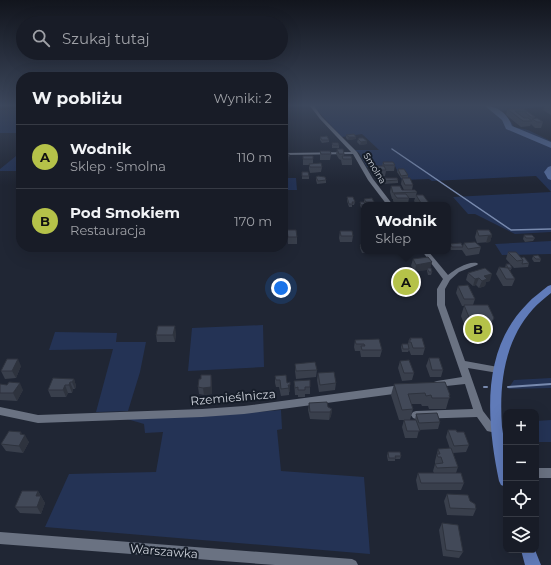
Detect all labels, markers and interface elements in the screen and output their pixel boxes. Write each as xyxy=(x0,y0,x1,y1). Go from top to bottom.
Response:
search box xyxy=(16,16,288,60)
icon: search xyxy=(30,27,52,49)
text: Szukaj tutaj xyxy=(62,29,150,48)
text: W pobliżu xyxy=(32,88,122,108)
text: Wyniki: 2 xyxy=(213,90,272,106)
text: Wodnik xyxy=(70,139,132,158)
text: A xyxy=(40,149,50,165)
text: 110 m xyxy=(237,149,272,165)
street label: Smolna xyxy=(361,150,389,186)
text: Sklep · Smolna xyxy=(70,158,166,174)
popup xyxy=(361,202,451,254)
text: Pod Smokiem xyxy=(70,203,180,222)
text: Wodnik xyxy=(375,211,437,230)
text: B xyxy=(40,213,50,229)
text: 170 m xyxy=(234,213,272,229)
text: Restauracja xyxy=(70,222,146,238)
text: Sklep xyxy=(375,230,411,246)
pin: A xyxy=(393,267,419,297)
your location xyxy=(271,278,291,298)
pin: B xyxy=(465,314,491,344)
street label: Rzemieślnicza xyxy=(190,386,276,408)
map controls xyxy=(503,409,539,553)
button: + xyxy=(503,409,539,445)
button: − xyxy=(503,445,539,481)
button: locate xyxy=(503,481,539,517)
button: layers xyxy=(503,517,539,553)
street label: Warszawka xyxy=(129,541,199,561)

